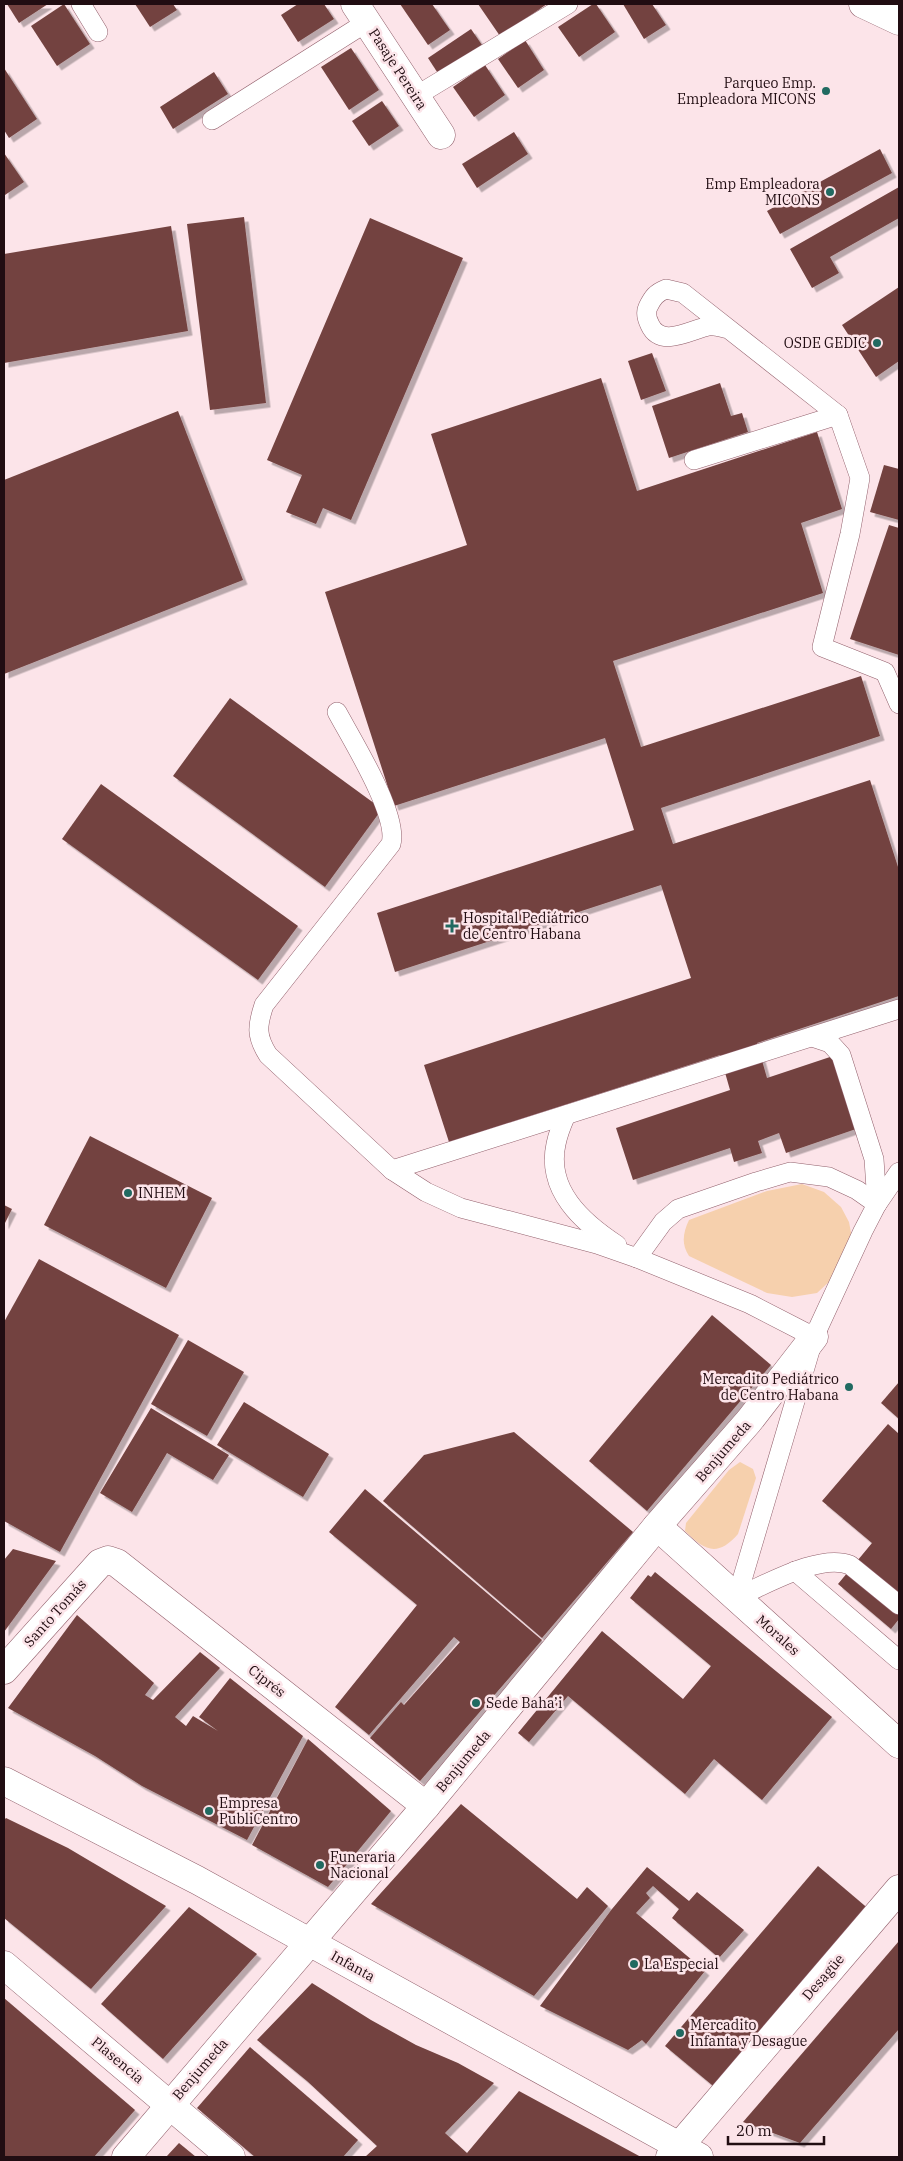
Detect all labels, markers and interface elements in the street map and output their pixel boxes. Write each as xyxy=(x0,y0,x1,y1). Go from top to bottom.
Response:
street label: Pasaje Pereira xyxy=(365,25,431,113)
place label: Parqueo Emp. Empleadora MICONS xyxy=(677,74,816,108)
marker: Parqueo Emp. Empleadora MICONS xyxy=(820,85,832,97)
place label: Emp Empleadora MICONS xyxy=(705,175,820,209)
marker: Emp Empleadora MICONS xyxy=(824,186,836,198)
place label: OSDE GEDIC xyxy=(784,334,867,352)
marker: OSDE GEDIC xyxy=(871,337,883,349)
place label: Hospital Pediátrico de Centro Habana xyxy=(463,909,589,943)
marker: Hospital Pediátrico de Centro Habana xyxy=(445,919,459,933)
place label: INHEM xyxy=(138,1184,186,1202)
marker: INHEM xyxy=(122,1187,134,1199)
place label: Mercadito Pediátrico de Centro Habana xyxy=(702,1370,839,1404)
marker: Mercadito Pediátrico de Centro Habana xyxy=(843,1381,855,1393)
street label: Benjumeda xyxy=(691,1416,755,1486)
street label: Santo Tomás xyxy=(20,1575,90,1651)
street label: Morales xyxy=(752,1611,804,1659)
street label: Ciprés xyxy=(245,1661,289,1701)
place label: Sede Baha’i xyxy=(486,1694,562,1712)
marker: Sede Baha’i xyxy=(470,1697,482,1709)
street label: Benjumeda xyxy=(432,1726,495,1796)
place label: Empresa PubliCentro xyxy=(219,1794,298,1828)
marker: Empresa PubliCentro xyxy=(203,1805,215,1817)
place label: Funeraria Nacional xyxy=(330,1848,396,1882)
marker: Funeraria Nacional xyxy=(314,1859,326,1871)
street label: Infanta xyxy=(328,1947,379,1986)
street label: Desagüe xyxy=(798,1950,848,2004)
place label: La Especial xyxy=(644,1955,719,1973)
marker: La Especial xyxy=(628,1958,640,1970)
place label: Mercadito Infanta y Desague xyxy=(690,2016,807,2050)
marker: Mercadito Infanta y Desague xyxy=(674,2027,686,2039)
street label: Plasencia xyxy=(88,2033,148,2087)
street label: Benjumeda xyxy=(168,2034,232,2104)
scale bar xyxy=(728,2114,824,2146)
text: 20 m xyxy=(736,2121,772,2140)

